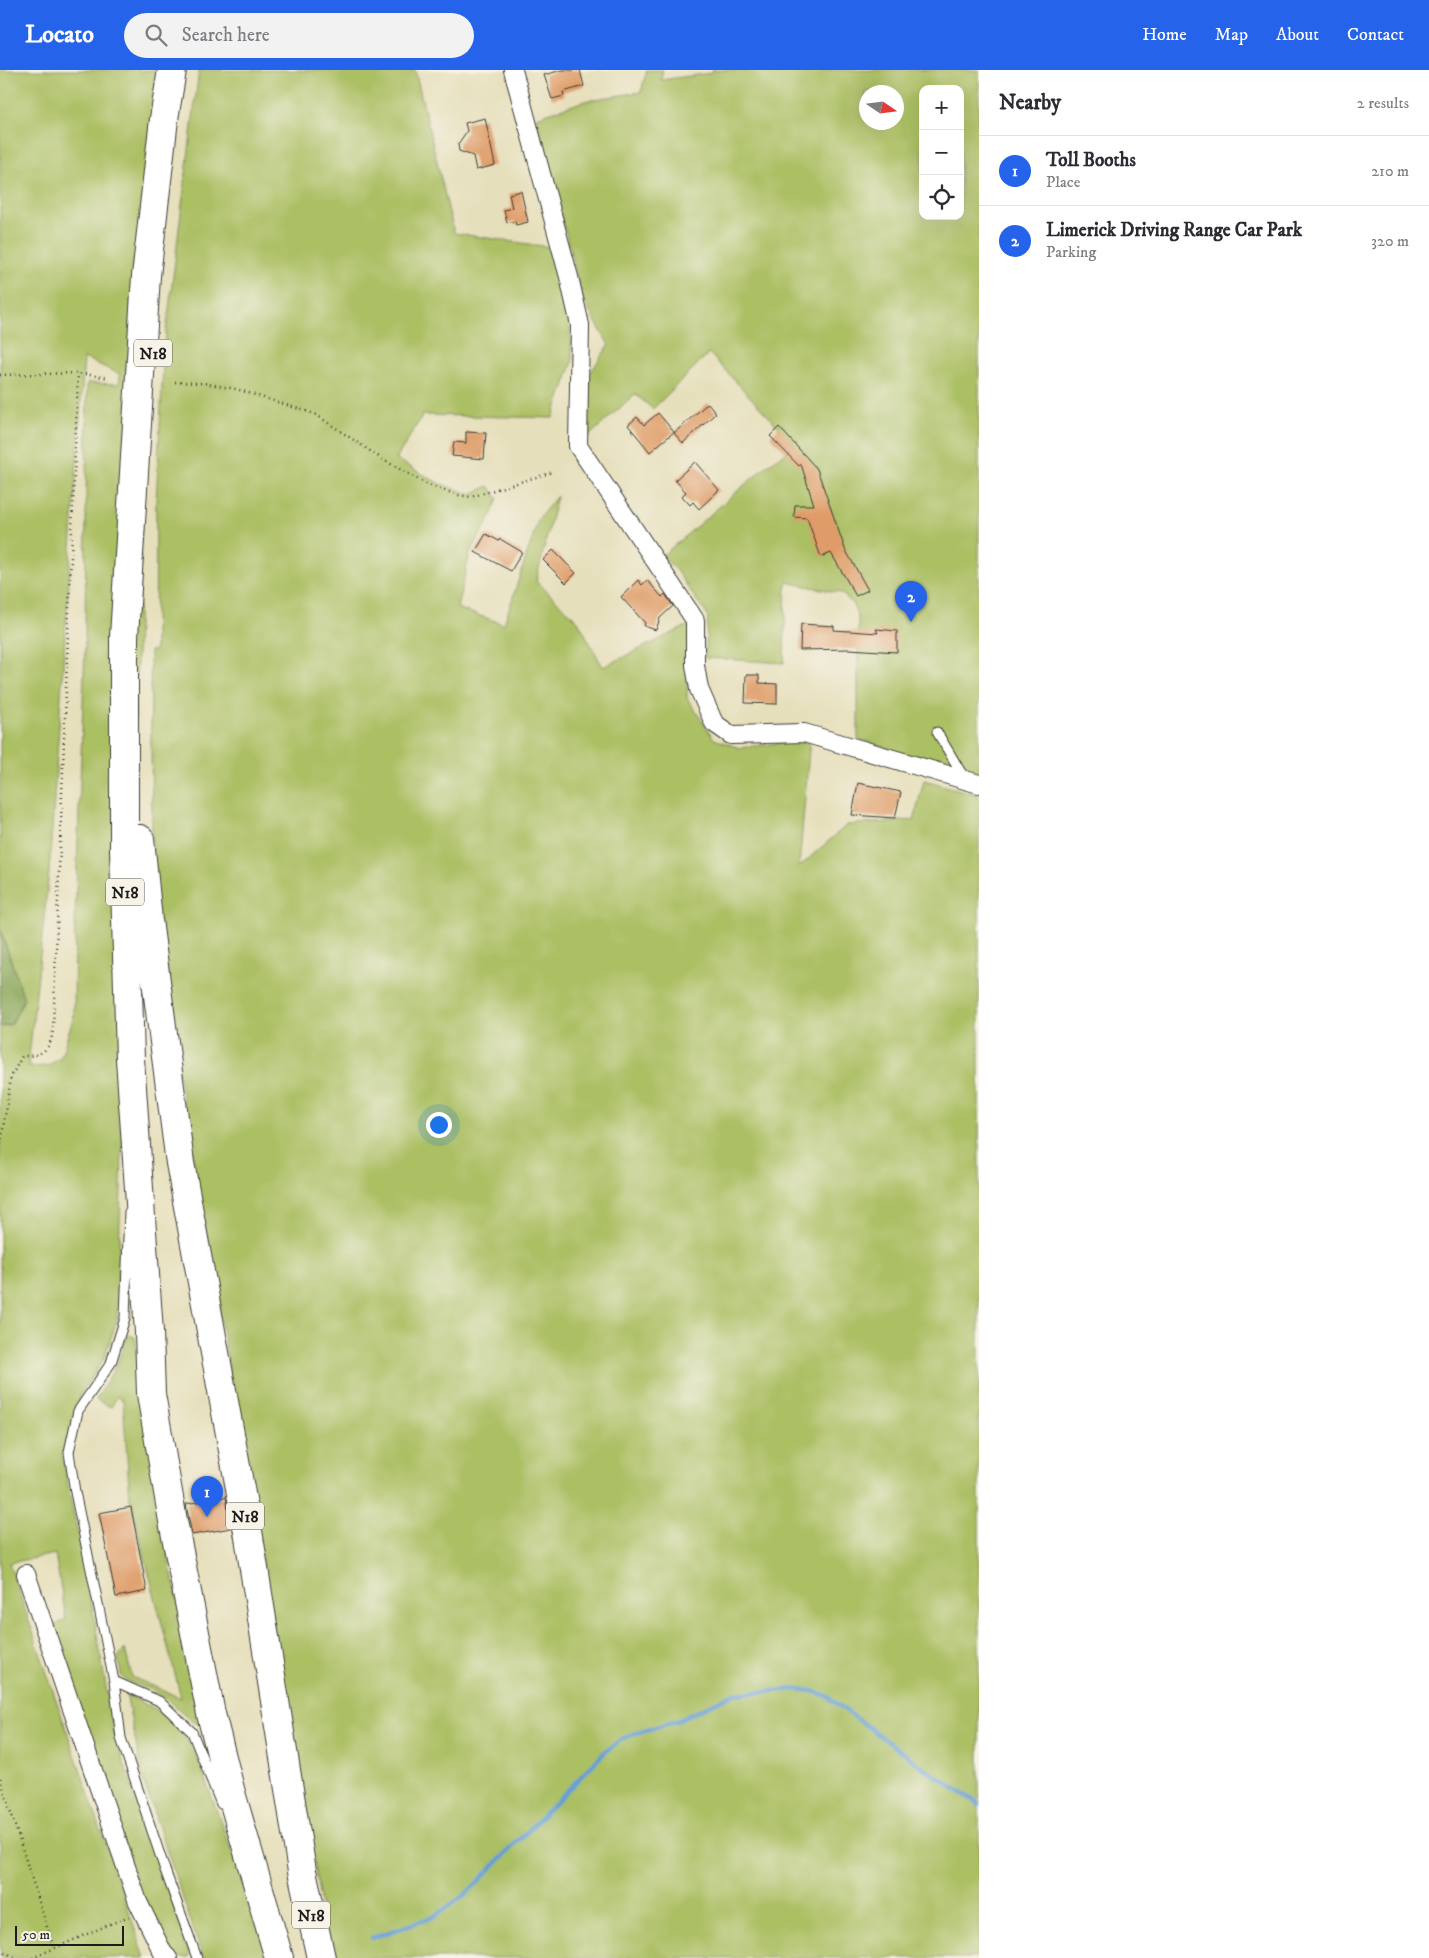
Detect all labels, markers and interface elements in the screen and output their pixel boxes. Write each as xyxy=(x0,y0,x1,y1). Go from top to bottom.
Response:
search box xyxy=(124,13,474,58)
text: Locato xyxy=(25,20,94,50)
icon: search xyxy=(142,21,170,49)
text: Search here xyxy=(182,24,270,47)
text: Home xyxy=(1142,24,1187,46)
text: Map xyxy=(1215,24,1248,46)
text: About xyxy=(1276,24,1319,46)
text: Contact xyxy=(1347,24,1404,46)
north arrow xyxy=(859,85,904,130)
map controls xyxy=(919,85,964,220)
button: + xyxy=(919,85,964,130)
text: Nearby xyxy=(999,90,1061,116)
text: 2 results xyxy=(1357,93,1409,113)
button: − xyxy=(919,130,964,175)
text: Toll Booths xyxy=(1046,149,1136,172)
text: 1 xyxy=(1012,161,1018,181)
text: 210 m xyxy=(1371,161,1409,181)
text: Place xyxy=(1046,172,1080,192)
button: locate xyxy=(919,175,964,220)
text: Limerick Driving Range Car Park xyxy=(1046,219,1302,242)
text: 2 xyxy=(1011,231,1019,251)
text: 320 m xyxy=(1371,231,1409,251)
text: Parking xyxy=(1046,242,1096,262)
road number: N18 xyxy=(134,340,172,366)
pin: 2 xyxy=(895,581,927,622)
road number: N18 xyxy=(106,879,144,906)
your location xyxy=(426,1112,452,1138)
pin: 1 xyxy=(191,1476,223,1517)
road number: N18 xyxy=(226,1502,264,1530)
road number: N18 xyxy=(292,1902,330,1928)
scale bar xyxy=(15,1923,124,1946)
text: 50 m xyxy=(22,1926,50,1944)

